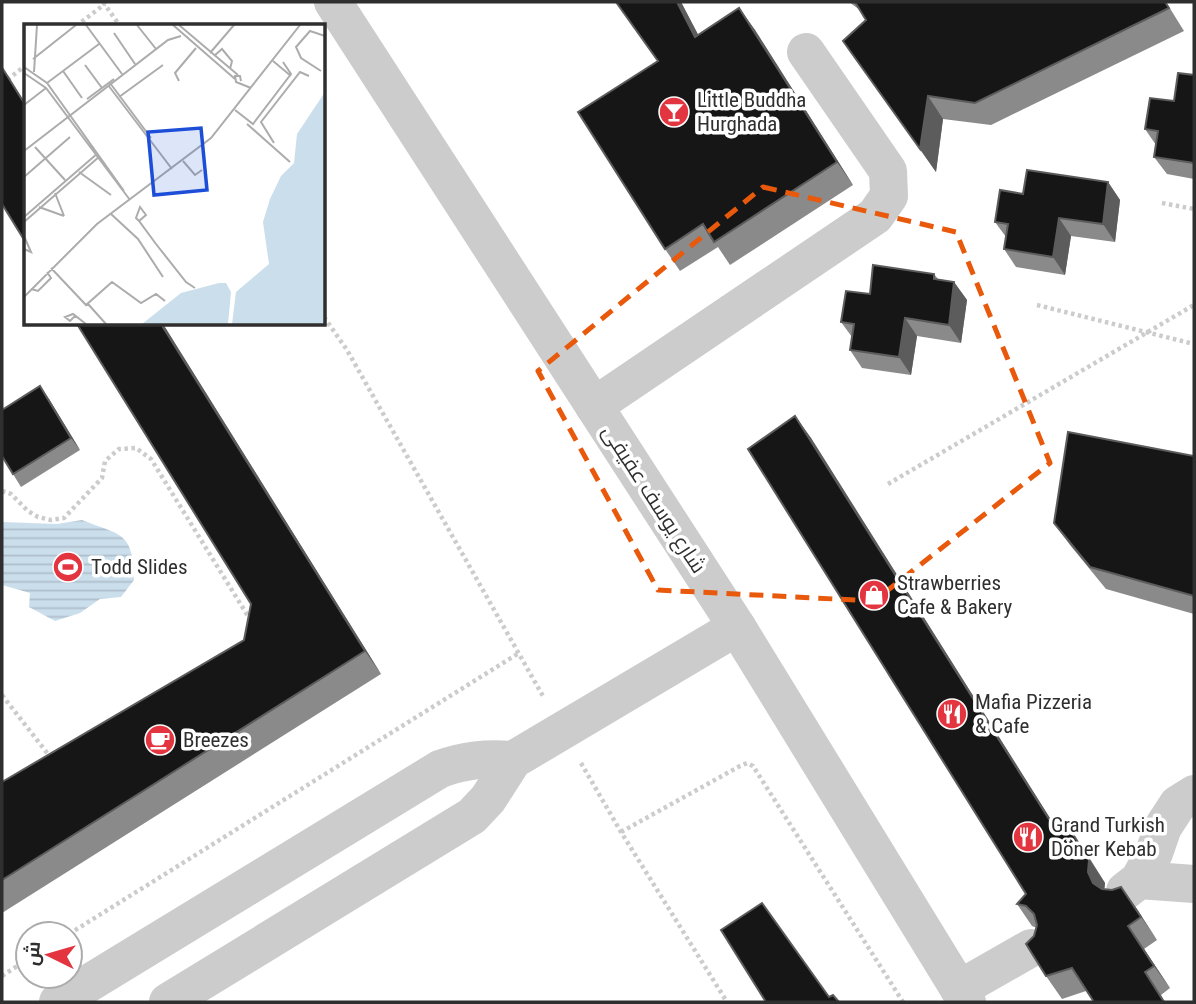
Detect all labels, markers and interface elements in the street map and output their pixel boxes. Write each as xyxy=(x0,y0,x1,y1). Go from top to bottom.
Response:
inset map xyxy=(24,24,326,326)
place label: Little Buddha Hurghada xyxy=(697,88,806,136)
bar icon: Little Buddha Hurghada xyxy=(657,95,691,129)
street label: شارع يوسف عفيفى xyxy=(596,421,711,579)
sports icon: Todd Slides xyxy=(51,550,85,584)
place label: Todd Slides xyxy=(91,555,187,579)
place label: Strawberries Cafe & Bakery xyxy=(897,571,1012,619)
shop icon: Strawberries Cafe & Bakery xyxy=(857,578,891,612)
place label: Mafia Pizzeria & Cafe xyxy=(975,690,1092,738)
restaurant icon: Mafia Pizzeria & Cafe xyxy=(935,697,969,731)
cafe icon: Breezes xyxy=(143,723,177,757)
place label: Breezes xyxy=(183,728,249,752)
place label: Grand Turkish Döner Kebab xyxy=(1051,813,1165,861)
restaurant icon: Grand Turkish Döner Kebab xyxy=(1011,820,1045,854)
north arrow xyxy=(14,920,84,990)
text: ش xyxy=(20,940,45,967)

